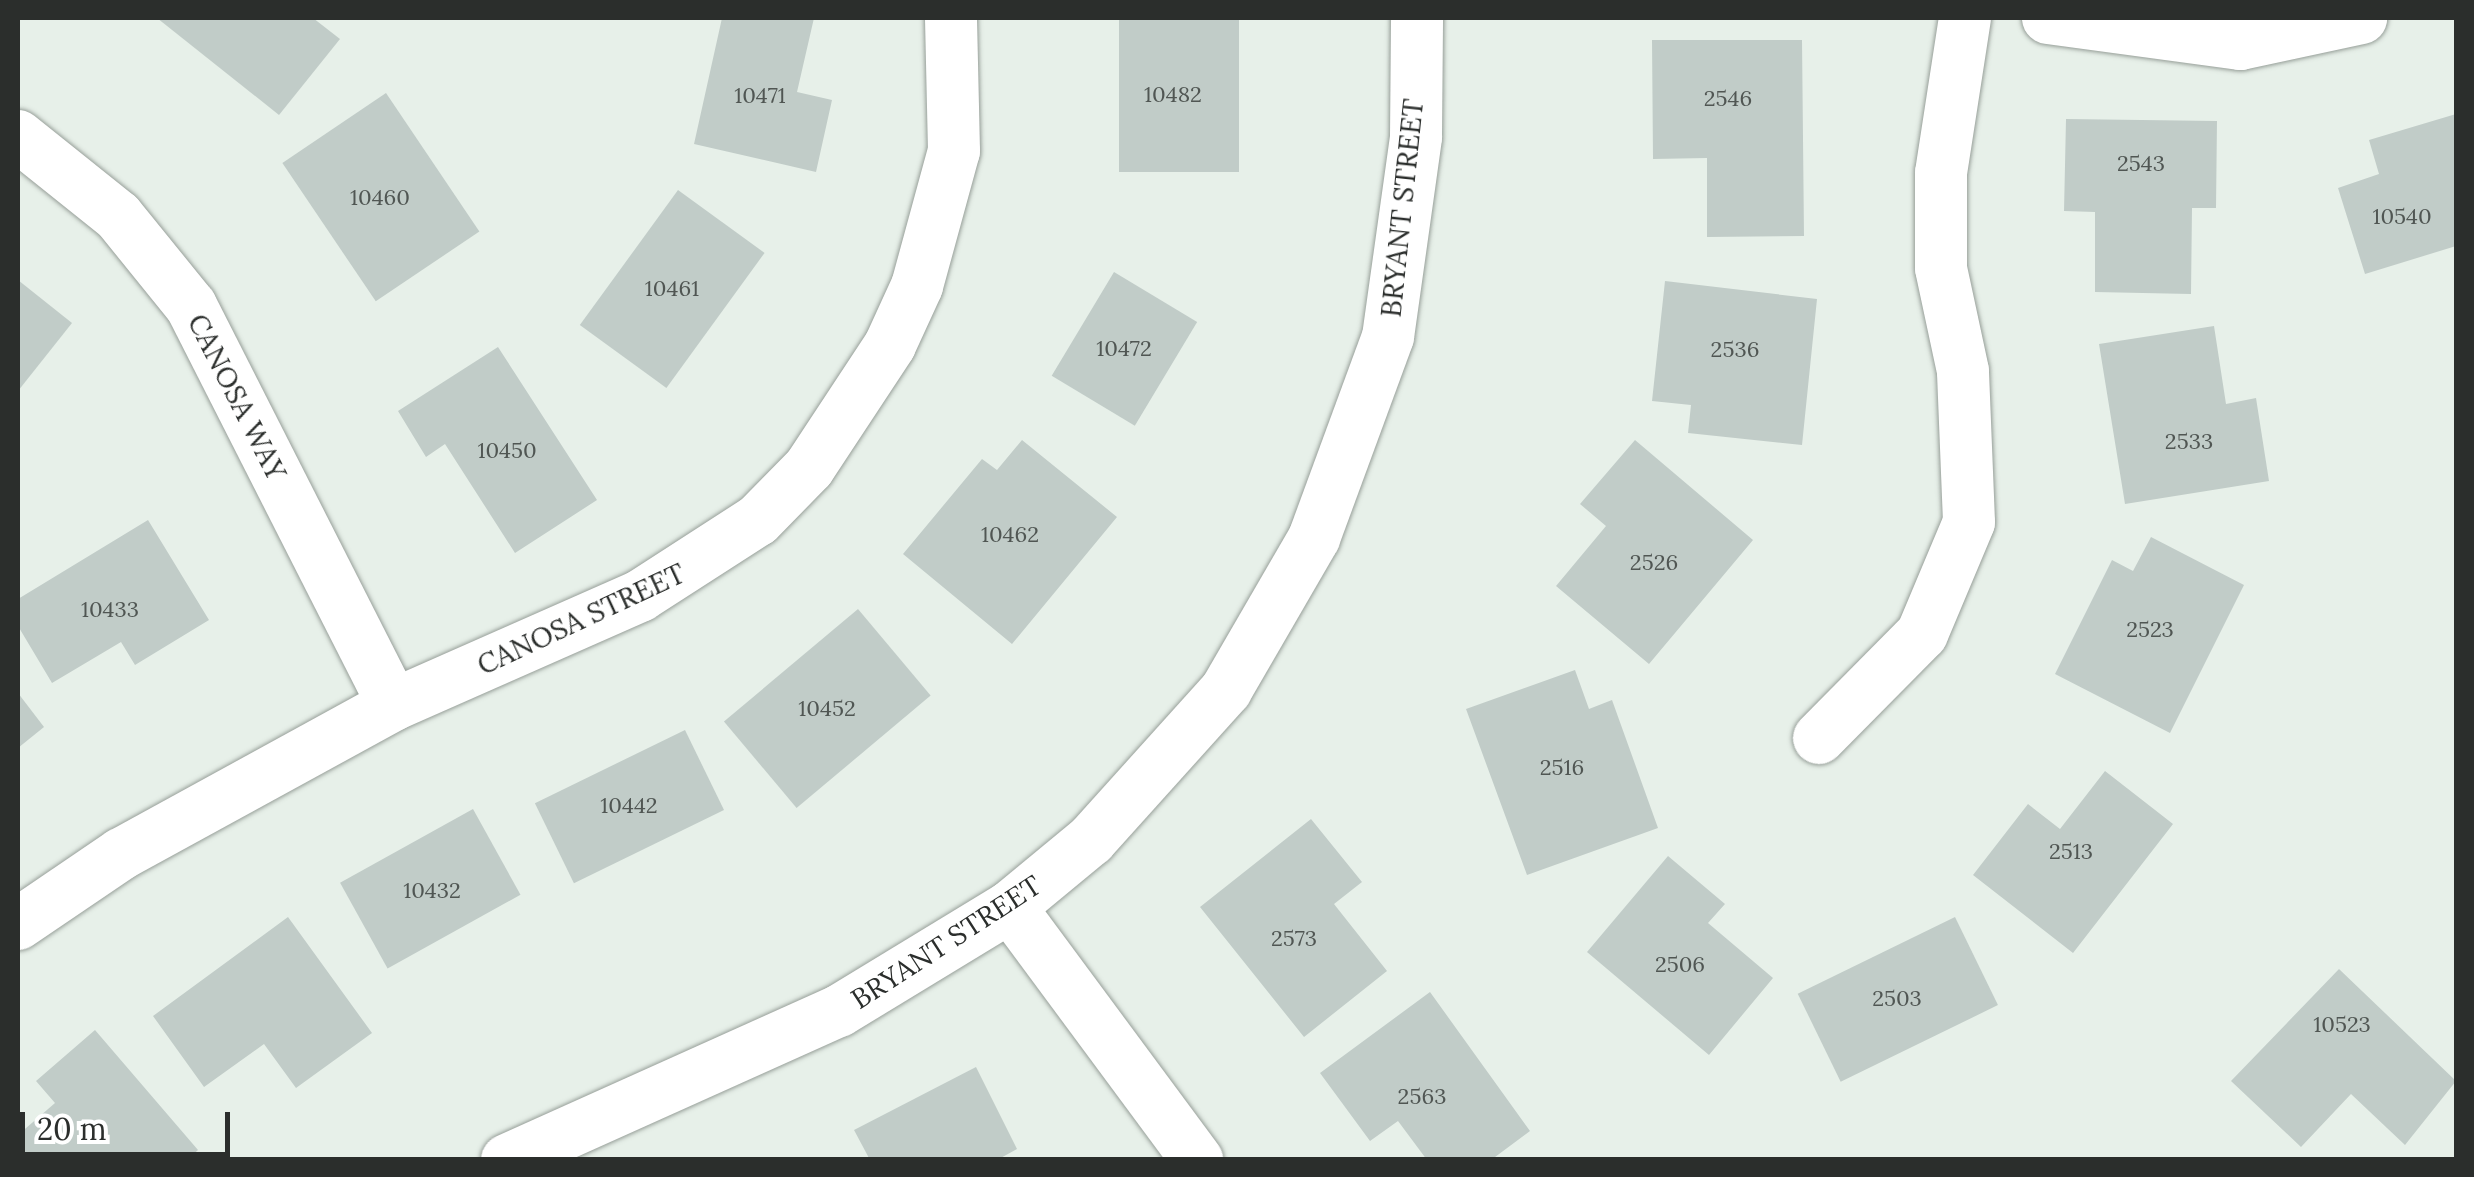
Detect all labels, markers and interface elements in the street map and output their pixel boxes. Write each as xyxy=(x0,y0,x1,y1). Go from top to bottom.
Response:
house number: 10482 xyxy=(1144,82,1202,108)
house number: 10471 xyxy=(734,83,786,109)
house number: 2546 xyxy=(1704,86,1752,112)
street label: BRYANT STREET xyxy=(1374,97,1430,319)
house number: 2543 xyxy=(2117,151,2165,177)
house number: 10460 xyxy=(350,185,410,211)
house number: 10540 xyxy=(2372,204,2432,230)
house number: 10461 xyxy=(645,276,699,302)
street label: CANOSA WAY xyxy=(181,308,293,486)
house number: 10472 xyxy=(1096,336,1152,362)
house number: 2536 xyxy=(1711,337,1759,363)
house number: 2533 xyxy=(2165,429,2213,455)
house number: 10450 xyxy=(477,438,537,464)
house number: 10462 xyxy=(981,522,1039,548)
house number: 2526 xyxy=(1630,550,1678,576)
street label: CANOSA STREET xyxy=(472,556,690,682)
house number: 10433 xyxy=(81,597,139,623)
house number: 2523 xyxy=(2126,617,2174,643)
house number: 10452 xyxy=(798,696,856,722)
house number: 2516 xyxy=(1540,755,1584,781)
house number: 10442 xyxy=(600,793,658,819)
house number: 2513 xyxy=(2049,839,2093,865)
street label: BRYANT STREET xyxy=(845,868,1047,1016)
house number: 10432 xyxy=(403,878,461,904)
house number: 2573 xyxy=(1271,926,1317,952)
house number: 2506 xyxy=(1655,952,1705,978)
house number: 2503 xyxy=(1872,986,1922,1012)
house number: 10523 xyxy=(2313,1012,2371,1038)
house number: 2563 xyxy=(1398,1084,1446,1110)
scale bar xyxy=(25,1092,235,1154)
text: 20 m xyxy=(37,1110,106,1148)

